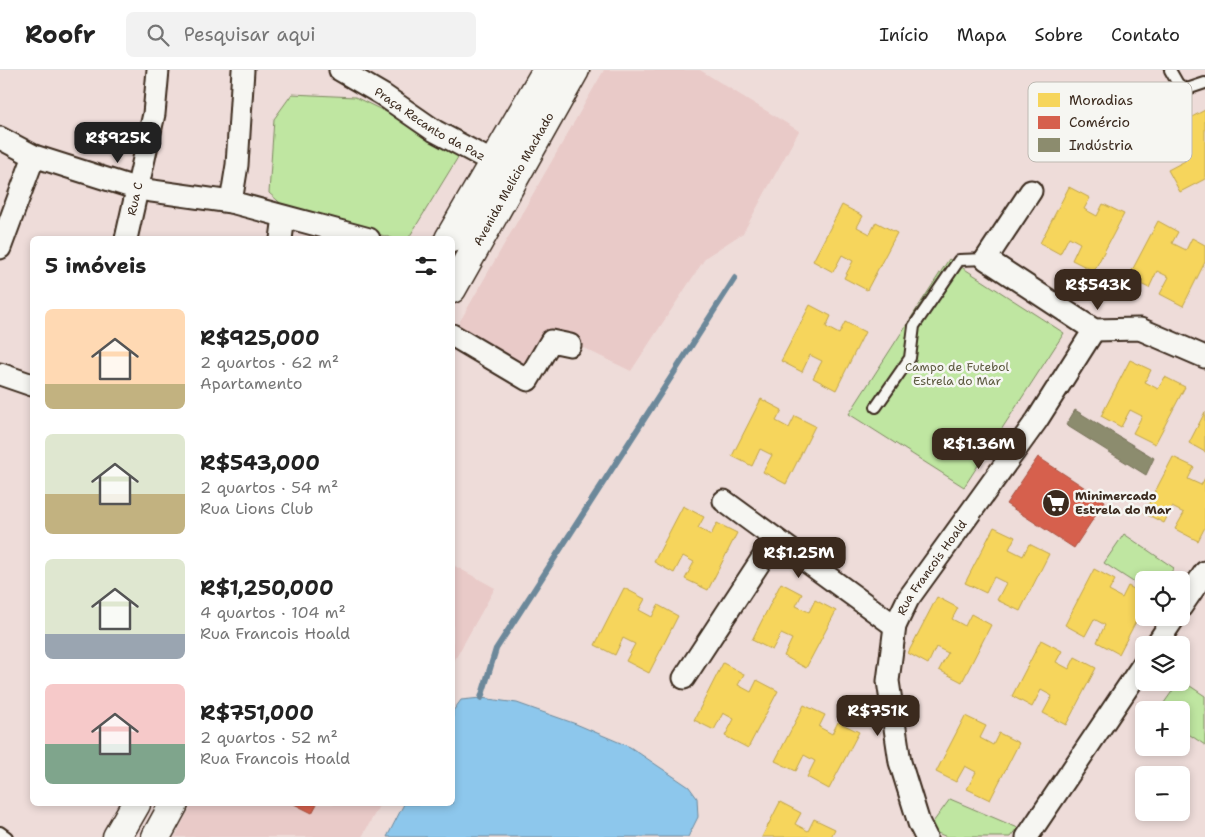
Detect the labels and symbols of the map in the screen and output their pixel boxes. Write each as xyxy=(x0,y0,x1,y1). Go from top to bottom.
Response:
legend xyxy=(1028,82,1192,162)
street label: Praça Recanto da Paz xyxy=(371,84,488,164)
text: Moradias xyxy=(1069,91,1133,109)
street label: Avenida Melício Machado xyxy=(470,110,558,249)
text: Comércio xyxy=(1069,113,1130,131)
pin: R$925K xyxy=(77,122,159,164)
text: Indústria xyxy=(1069,136,1133,154)
street label: Rua C xyxy=(123,181,146,217)
pin: R$543K xyxy=(1057,268,1139,311)
park label: Campo de Futebol Estrela do Mar xyxy=(905,359,1009,389)
pin: R$1.36M xyxy=(933,428,1025,470)
supermarket icon: Minimercado Estrela do Mar xyxy=(1041,488,1071,518)
place label: Minimercado Estrela do Mar xyxy=(1075,488,1172,518)
street label: Rua Francois Hoald xyxy=(893,516,971,618)
pin: R$1.25M xyxy=(753,536,845,579)
pin: R$751K xyxy=(837,694,919,737)

